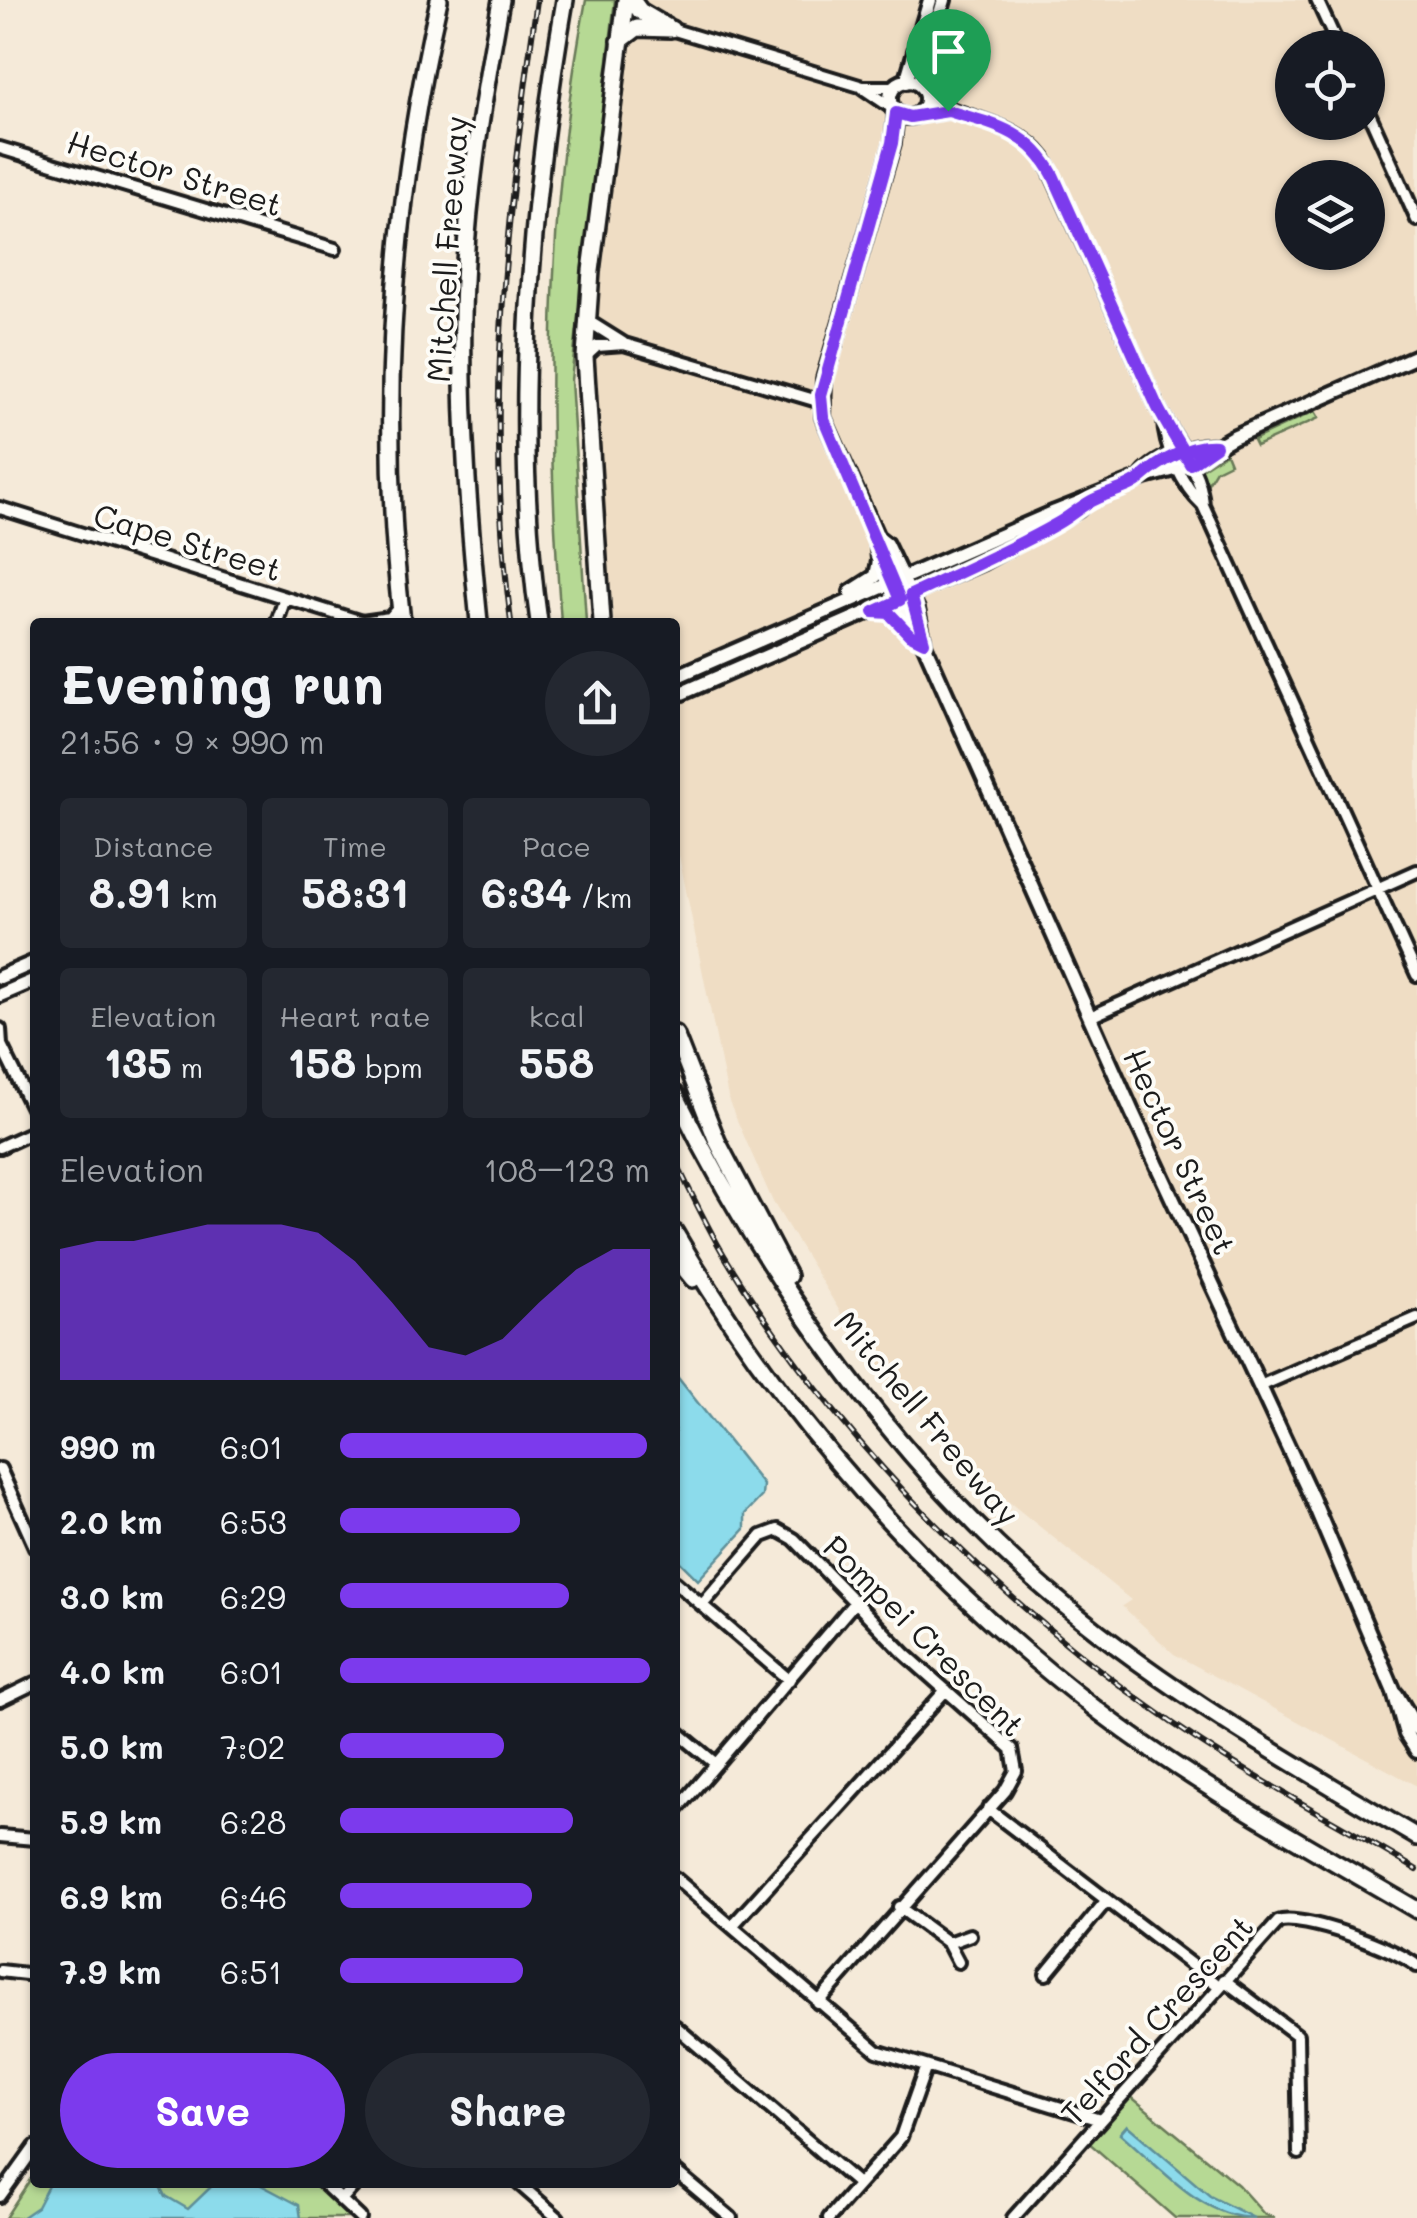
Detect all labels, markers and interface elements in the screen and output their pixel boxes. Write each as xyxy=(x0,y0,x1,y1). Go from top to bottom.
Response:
pin xyxy=(906,9,991,112)
icon: arrive xyxy=(921,24,976,79)
map controls xyxy=(1275,30,1385,270)
button: locate xyxy=(1275,30,1385,140)
street label: Mitchell Freeway xyxy=(416,114,477,384)
street label: Hector Street xyxy=(62,119,288,225)
button: layers xyxy=(1275,160,1385,270)
street label: Cape Street xyxy=(89,492,287,590)
text: Evening run xyxy=(60,646,384,718)
button: share xyxy=(545,651,650,756)
text: 21:56 · 9 × 990 m xyxy=(60,720,324,762)
text: Distance xyxy=(93,828,214,864)
text: Time xyxy=(323,828,387,864)
text: Pace xyxy=(522,828,591,864)
text: 8.91 xyxy=(89,864,172,919)
text: 58:31 xyxy=(301,864,409,919)
text: 6:34 xyxy=(481,864,572,919)
text: km xyxy=(172,879,218,915)
text: /km xyxy=(572,879,632,915)
text: Elevation xyxy=(90,998,216,1034)
text: Heart rate xyxy=(279,998,431,1034)
text: kcal xyxy=(529,998,585,1034)
text: 135 xyxy=(104,1034,172,1089)
text: 158 xyxy=(287,1034,356,1089)
text: 558 xyxy=(519,1034,594,1089)
street label: Hector Street xyxy=(1115,1041,1247,1261)
text: m xyxy=(172,1049,203,1085)
text: bpm xyxy=(356,1049,423,1085)
text: Elevation xyxy=(60,1148,204,1190)
text: 108–123 m xyxy=(484,1148,650,1190)
street label: Mitchell Freeway xyxy=(825,1301,1030,1534)
text: 990 m xyxy=(60,1425,156,1467)
text: 6:01 xyxy=(220,1425,283,1467)
text: 2.0 km xyxy=(60,1500,163,1542)
text: 6:53 xyxy=(220,1500,287,1542)
street label: Pompei Crescent xyxy=(815,1525,1035,1745)
text: 3.0 km xyxy=(60,1575,164,1617)
text: 6:29 xyxy=(220,1575,286,1617)
text: 4.0 km xyxy=(60,1650,165,1692)
text: 6:01 xyxy=(220,1650,283,1692)
text: 5.0 km xyxy=(60,1725,163,1767)
text: 7:02 xyxy=(220,1725,285,1767)
text: 5.9 km xyxy=(60,1800,162,1842)
text: 6:28 xyxy=(220,1800,286,1842)
text: 6.9 km xyxy=(60,1875,163,1917)
text: 6:46 xyxy=(220,1875,287,1917)
street label: Telford Crescent xyxy=(1051,1905,1261,2133)
text: 7.9 km xyxy=(60,1950,161,1992)
text: 6:51 xyxy=(220,1950,282,1992)
button: Save xyxy=(60,2053,345,2168)
button: Share xyxy=(365,2053,650,2168)

